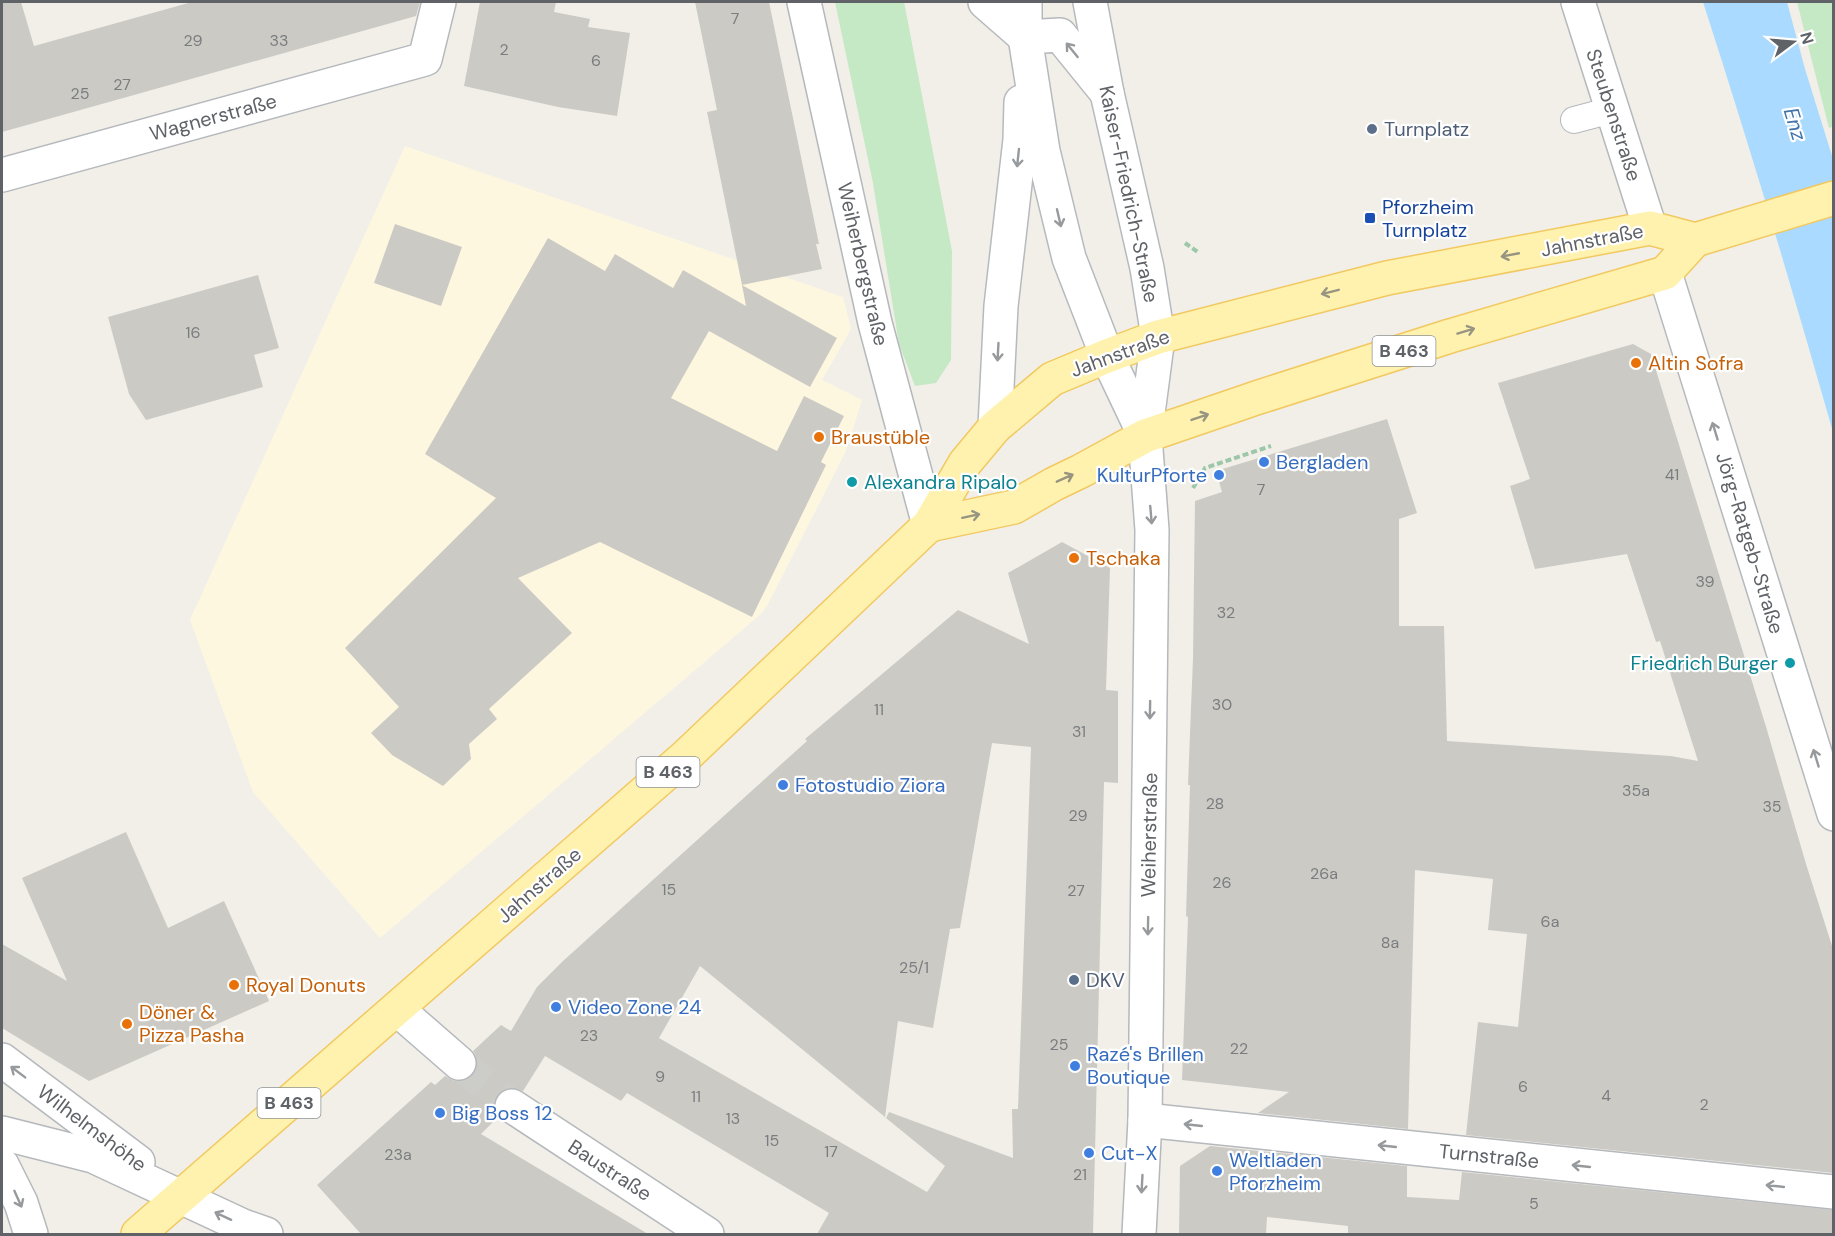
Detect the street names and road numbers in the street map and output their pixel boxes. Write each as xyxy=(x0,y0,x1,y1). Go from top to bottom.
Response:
street label: Steubenstraße xyxy=(1580,46,1648,184)
street label: Kaiser-Friedrich-Straße xyxy=(1093,83,1165,305)
street label: Wagnerstraße xyxy=(147,88,279,146)
street label: Weiherbergstraße xyxy=(832,180,894,348)
street label: Jahnstraße xyxy=(1539,217,1645,263)
street label: Jahnstraße xyxy=(1067,323,1173,383)
road number: B 463 xyxy=(1372,336,1436,366)
street label: Jörg-Ratgeb-Straße xyxy=(1710,449,1790,637)
road number: B 463 xyxy=(636,757,700,787)
street label: Weiherstraße xyxy=(1135,772,1163,898)
street label: Jahnstraße xyxy=(491,841,587,929)
street label: Wilhelmshöhe xyxy=(32,1078,152,1178)
road number: B 463 xyxy=(258,1088,320,1118)
street label: Baustraße xyxy=(563,1133,657,1207)
street label: Turnstraße xyxy=(1438,1138,1540,1174)

